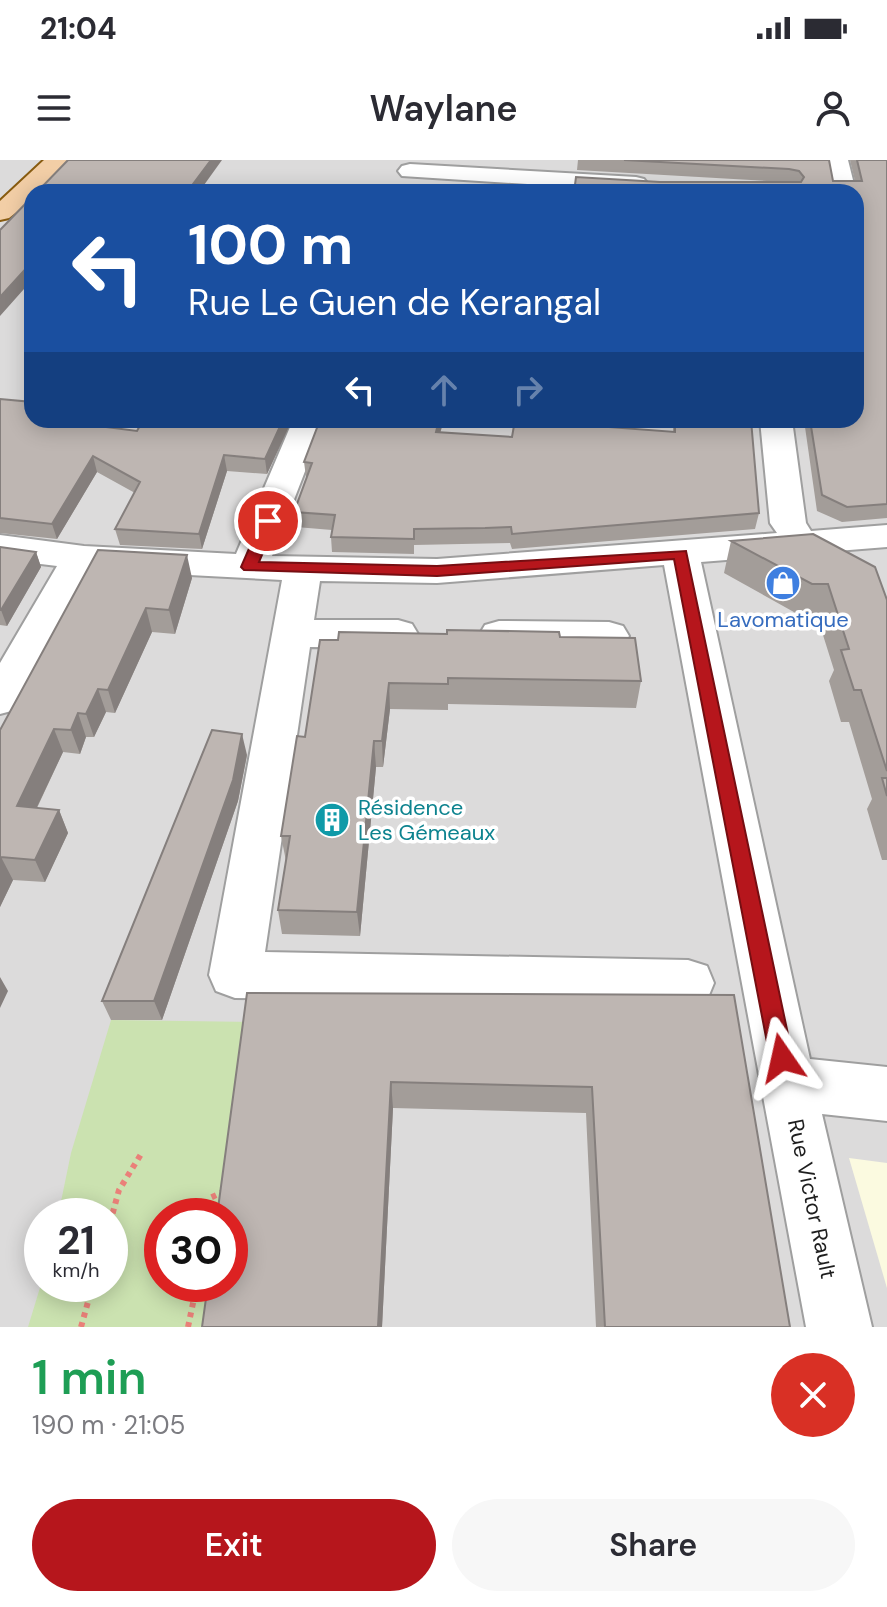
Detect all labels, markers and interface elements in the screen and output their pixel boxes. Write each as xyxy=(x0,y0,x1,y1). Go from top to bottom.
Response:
text: 21:04 xyxy=(40,9,116,48)
text: Waylane xyxy=(369,85,518,132)
icon: menu xyxy=(32,86,76,130)
icon: person xyxy=(811,86,855,130)
text: 100 m xyxy=(188,208,353,281)
icon: left xyxy=(56,216,160,320)
text: Rue Le Guen de Kerangal xyxy=(188,279,601,326)
icon: left xyxy=(338,368,382,412)
icon: ahead xyxy=(422,368,466,412)
icon: right xyxy=(506,368,550,412)
pin xyxy=(234,487,302,555)
icon: arrive xyxy=(246,499,290,543)
shop icon: Lavomatique xyxy=(764,564,802,602)
place label: Lavomatique xyxy=(717,605,849,634)
place label: Résidence Les Gémeaux xyxy=(358,793,495,847)
building icon: Résidence Les Gémeaux xyxy=(313,801,351,839)
position arrow xyxy=(740,1016,824,1100)
street label: Rue Victor Rault xyxy=(781,1117,843,1281)
speed limit sign: 30 xyxy=(144,1198,248,1302)
text: 21 xyxy=(57,1214,95,1266)
text: km/h xyxy=(52,1257,100,1283)
text: 1 min xyxy=(32,1346,147,1409)
button: close xyxy=(771,1353,855,1437)
text: 190 m · 21:05 xyxy=(32,1408,185,1442)
button: Exit xyxy=(32,1499,436,1591)
button: Share xyxy=(452,1499,855,1591)

